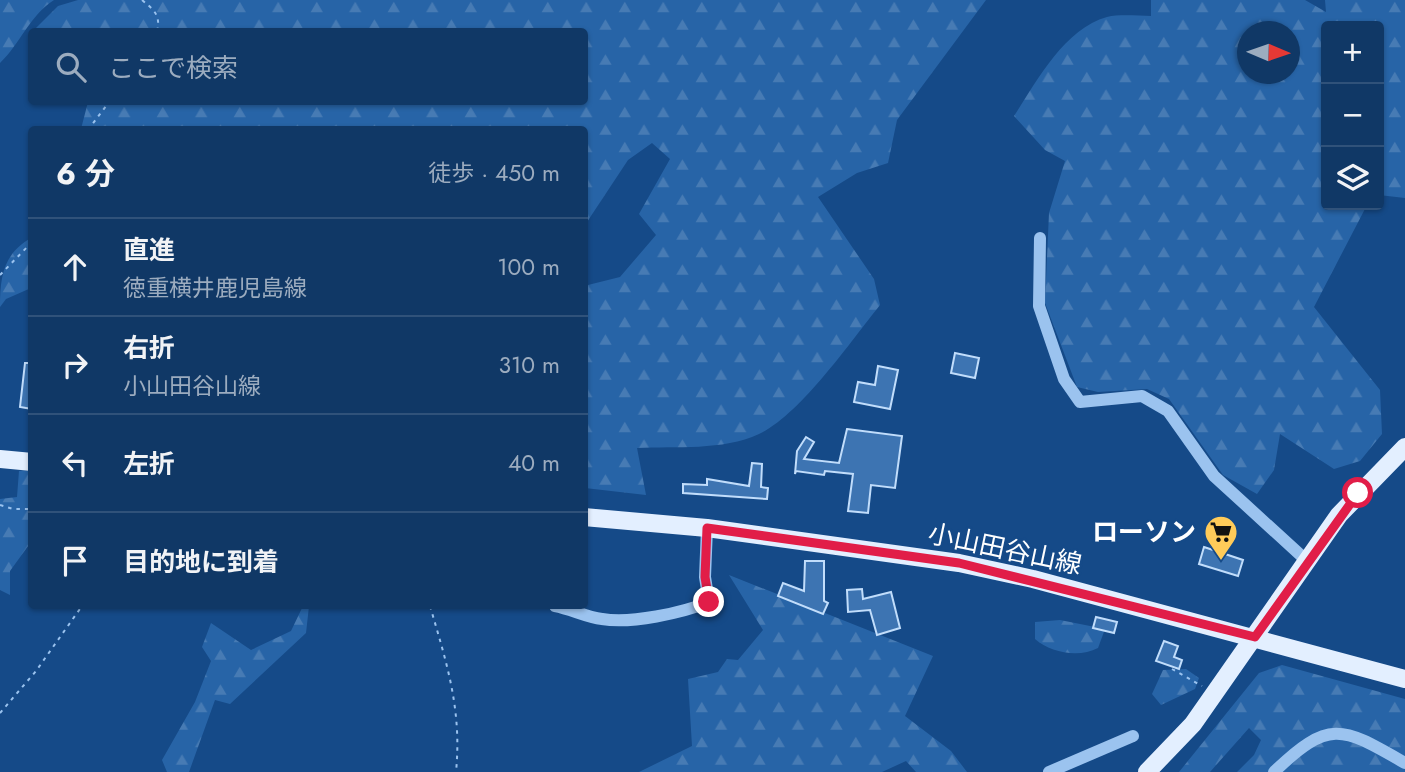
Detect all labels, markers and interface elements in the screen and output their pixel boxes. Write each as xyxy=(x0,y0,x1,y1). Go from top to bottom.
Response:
north arrow xyxy=(1237,21,1300,84)
map controls xyxy=(1321,21,1384,210)
button: + xyxy=(1321,21,1384,84)
search box xyxy=(28,28,588,105)
icon: search xyxy=(52,48,90,86)
text: ここで検索 xyxy=(108,49,238,87)
button: − xyxy=(1321,84,1384,147)
button: layers xyxy=(1321,147,1384,210)
text: 6 分 xyxy=(56,152,115,195)
text: 徒歩 · 450 m xyxy=(428,156,560,190)
text: 直進 xyxy=(123,231,175,269)
icon: ahead xyxy=(56,248,94,286)
text: 100 m xyxy=(497,250,560,284)
text: 徳重横井鹿児島線 xyxy=(123,271,307,305)
text: 右折 xyxy=(123,329,175,367)
icon: right xyxy=(56,346,94,384)
text: 310 m xyxy=(498,348,560,382)
text: 小山田谷山線 xyxy=(123,369,261,403)
icon: left xyxy=(56,444,94,482)
text: 左折 xyxy=(123,445,175,483)
text: 40 m xyxy=(508,446,560,480)
route start xyxy=(1342,477,1373,508)
place label: ローソン xyxy=(1092,513,1196,551)
supermarket icon: ローソン xyxy=(1202,513,1240,562)
street label: 小山田谷山線 xyxy=(925,514,1085,584)
icon: arrive xyxy=(56,542,94,580)
text: 目的地に到着 xyxy=(123,543,279,581)
route end xyxy=(693,586,724,617)

